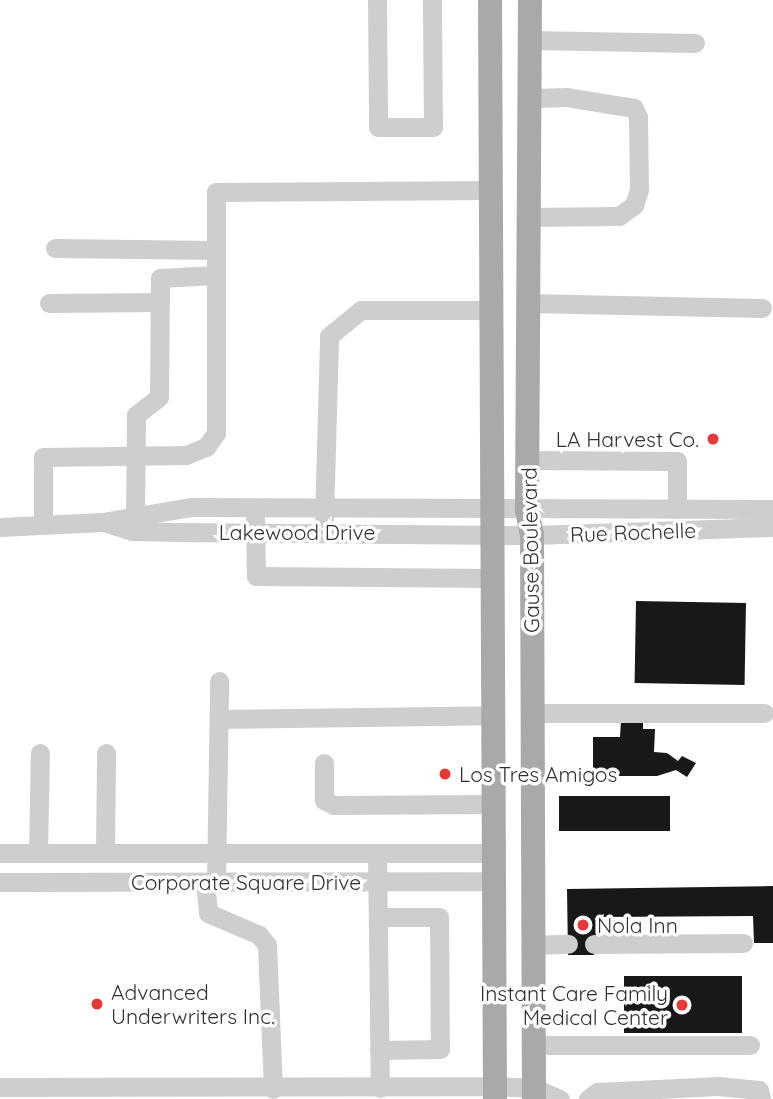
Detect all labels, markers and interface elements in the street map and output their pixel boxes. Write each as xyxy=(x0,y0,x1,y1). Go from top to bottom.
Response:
place label: LA Harvest Co. xyxy=(556,426,699,452)
marker: LA Harvest Co. xyxy=(705,431,721,447)
street label: Gause Boulevard xyxy=(516,467,544,633)
street label: Rue Rochelle xyxy=(570,517,696,547)
street label: Lakewood Drive xyxy=(219,519,375,545)
place label: Los Tres Amigos xyxy=(459,761,617,787)
marker: Los Tres Amigos xyxy=(437,766,453,782)
street label: Corporate Square Drive xyxy=(131,869,361,895)
place label: Nola Inn xyxy=(597,912,678,938)
marker: Nola Inn xyxy=(575,917,591,933)
place label: Advanced Underwriters Inc. xyxy=(111,979,275,1029)
place label: Instant Care Family Medical Center xyxy=(480,980,668,1030)
marker: Advanced Underwriters Inc. xyxy=(89,996,105,1012)
marker: Instant Care Family Medical Center xyxy=(674,997,690,1013)

